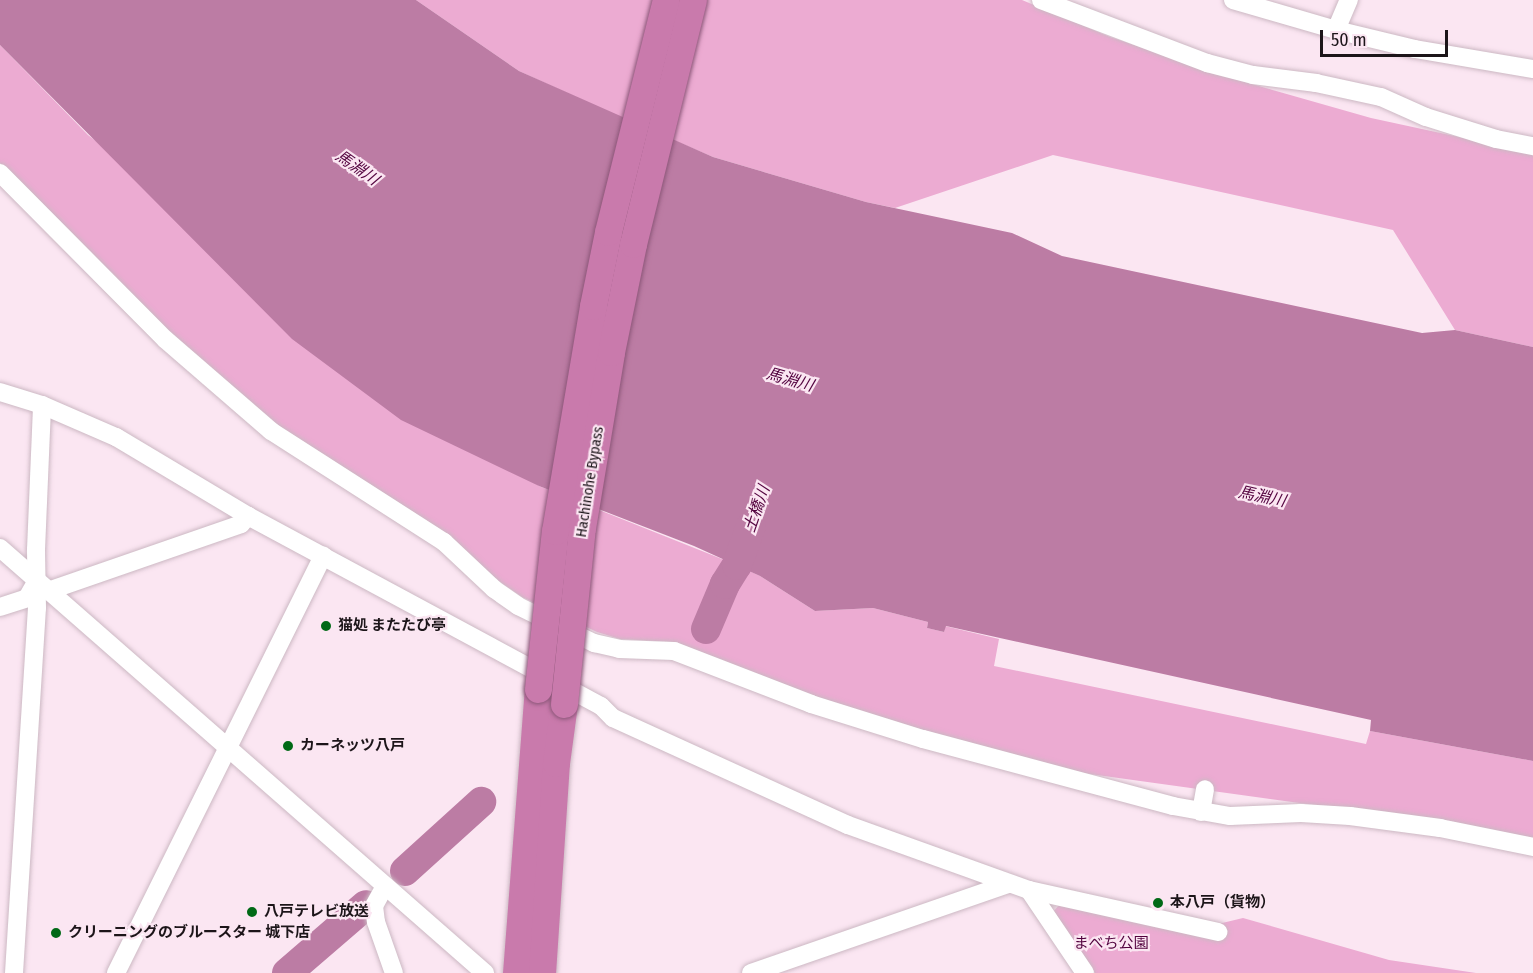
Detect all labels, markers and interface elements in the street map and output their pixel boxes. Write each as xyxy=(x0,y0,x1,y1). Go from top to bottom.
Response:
scale bar xyxy=(1323,18,1450,56)
text: 50 m xyxy=(1331,29,1367,51)
water label: 馬淵川 xyxy=(332,146,382,190)
water label: 馬淵川 xyxy=(764,364,816,396)
street label: Hachinohe Bypass xyxy=(572,425,608,539)
water label: 土橋川 xyxy=(740,483,774,535)
water label: 馬淵川 xyxy=(1237,483,1287,511)
place label: 猫処 またたび亭 xyxy=(338,617,446,635)
marker: 猫処 またたび亭 xyxy=(319,619,333,633)
place label: カーネッツ八戸 xyxy=(300,737,405,755)
marker: カーネッツ八戸 xyxy=(281,739,295,753)
place label: 本八戸（貨物） xyxy=(1170,894,1275,912)
marker: 本八戸（貨物） xyxy=(1151,896,1165,910)
place label: 八戸テレビ放送 xyxy=(264,903,369,921)
marker: 八戸テレビ放送 xyxy=(245,905,259,919)
place label: クリーニングのブルースター 城下店 xyxy=(68,924,311,942)
marker: クリーニングのブルースター 城下店 xyxy=(49,926,63,940)
park label: まべち公園 xyxy=(1074,935,1148,953)

